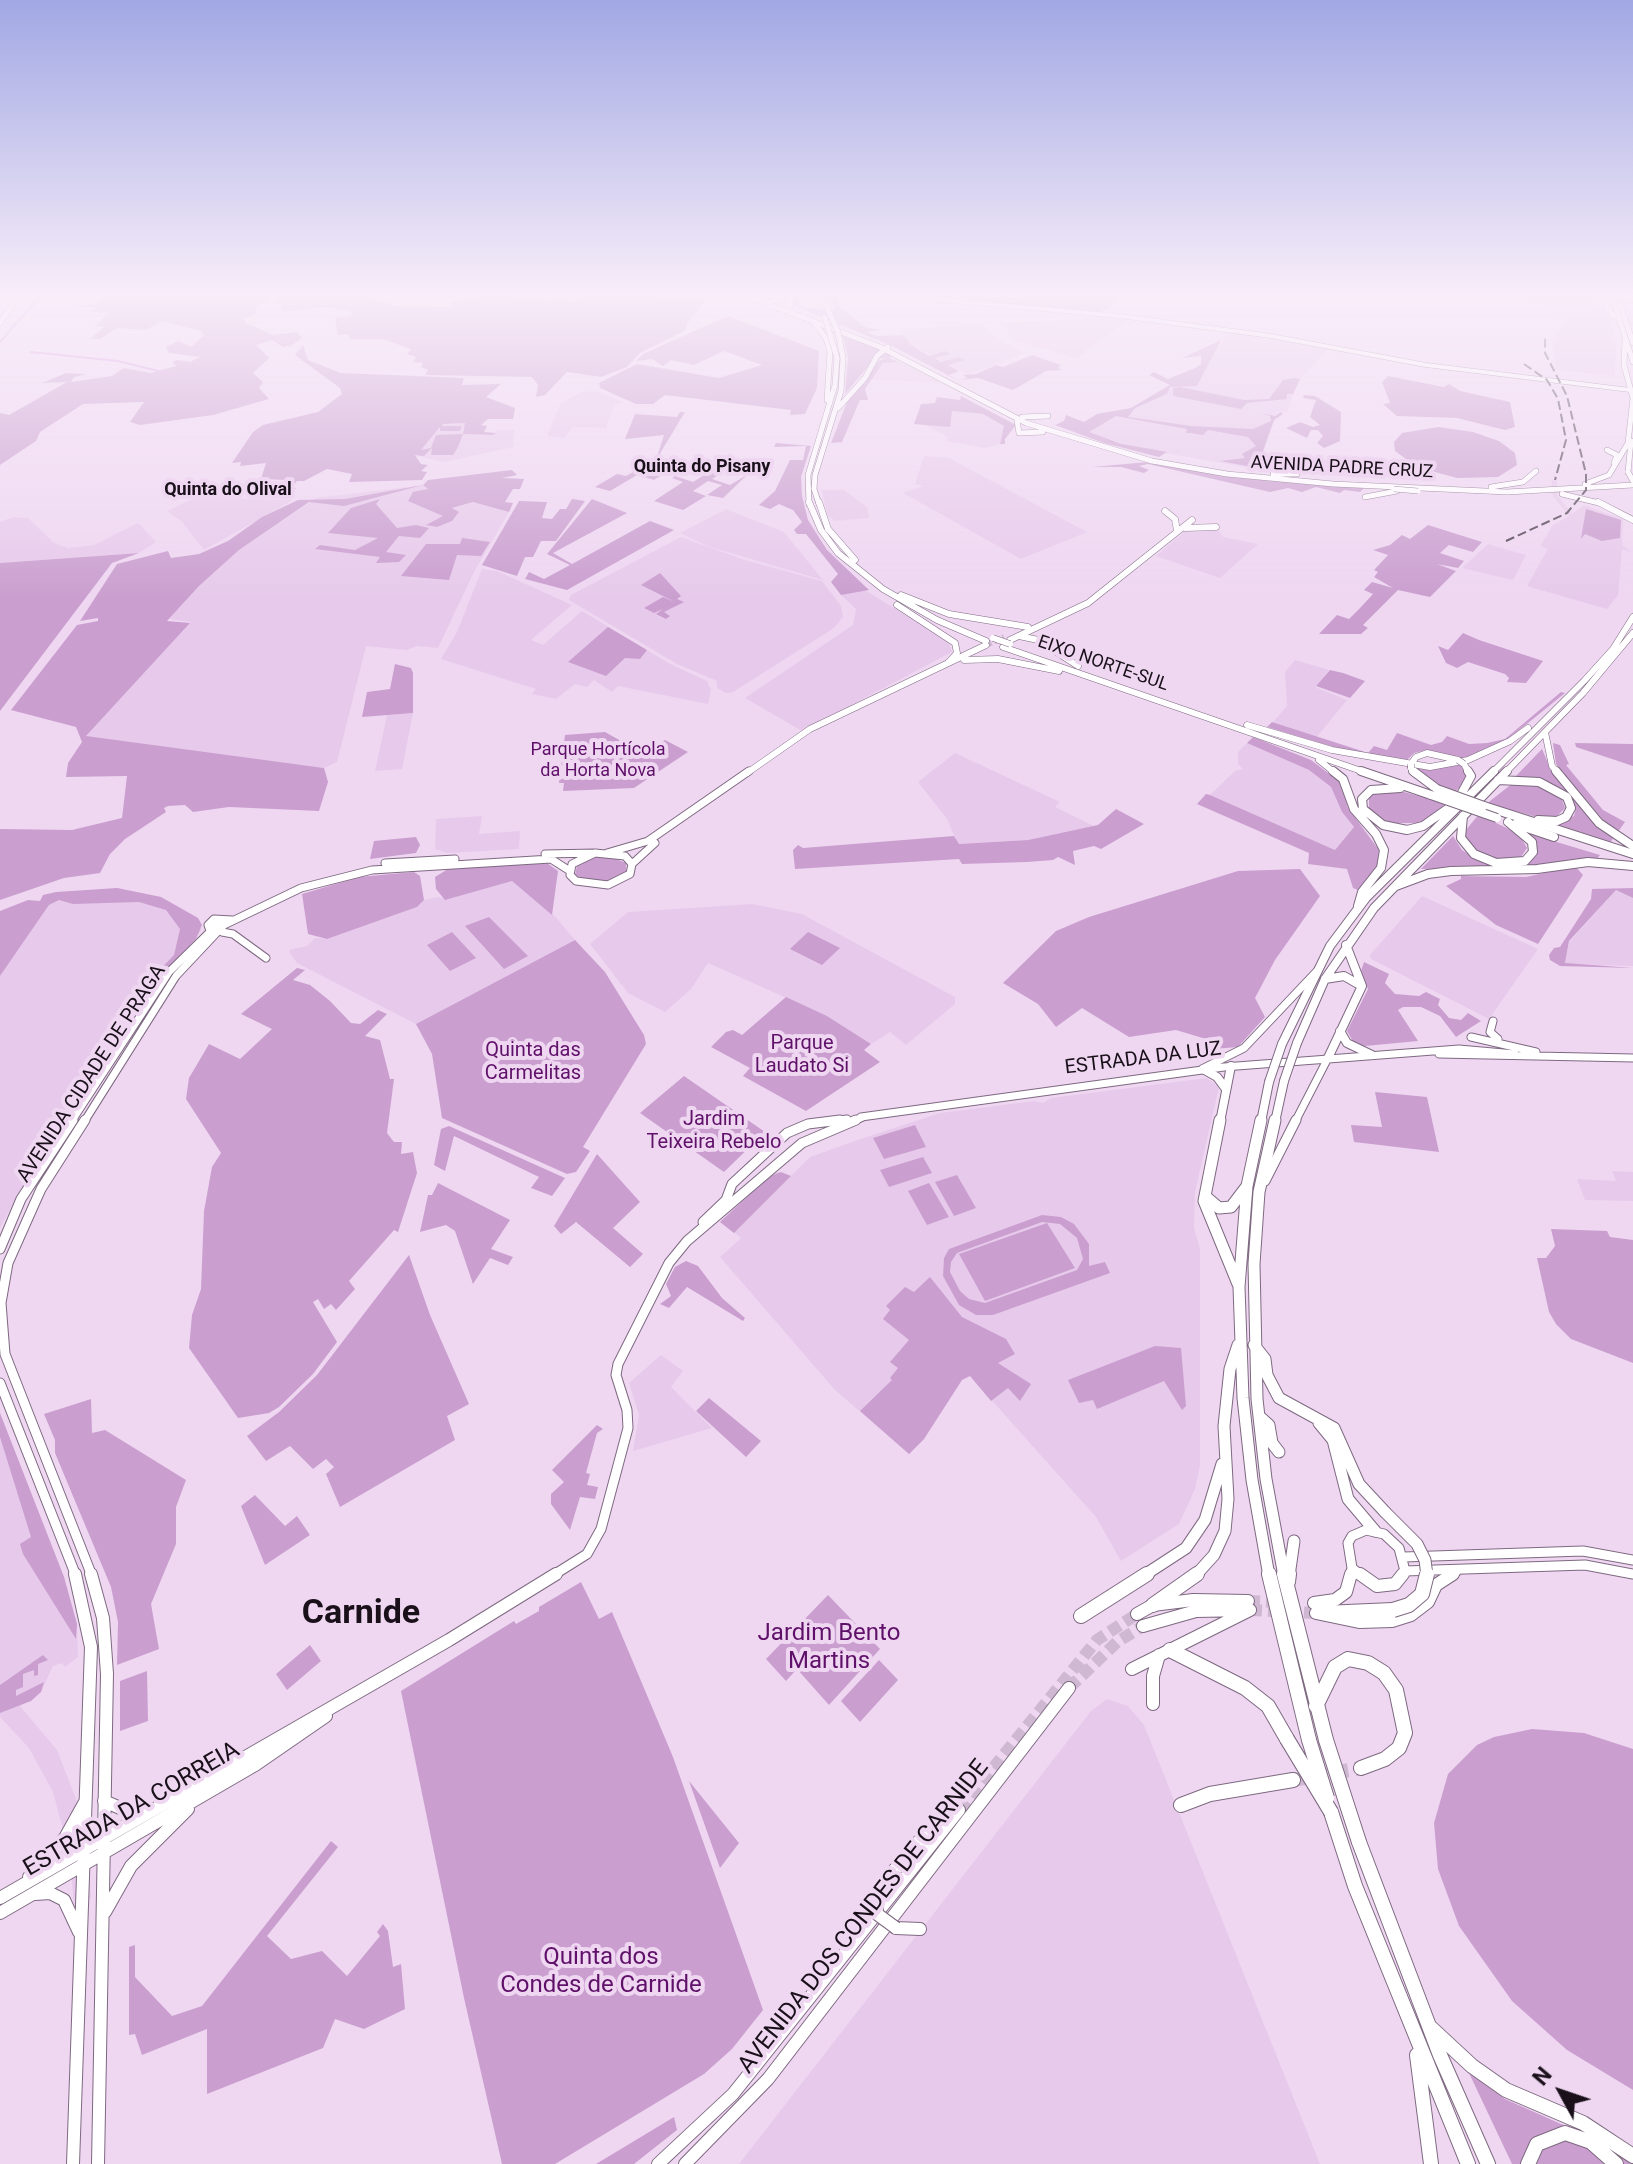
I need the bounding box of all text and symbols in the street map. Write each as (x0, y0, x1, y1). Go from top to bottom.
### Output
street label: AVENIDA PADRE CRUZ (1250, 452, 1434, 484)
district label: Quinta do Pisany (634, 456, 770, 478)
district label: Quinta do Olival (164, 479, 292, 501)
street label: EIXO NORTE-SUL (1035, 632, 1171, 696)
park label: Parque Hortícola da Horta Nova (531, 739, 665, 782)
street label: AVENIDA CIDADE DE PRAGA (13, 961, 171, 1187)
park label: Parque Laudato Si (755, 1032, 849, 1079)
street label: ESTRADA DA LUZ (1063, 1037, 1223, 1081)
park label: Quinta das Carmelitas (485, 1039, 581, 1086)
park label: Jardim Teixeira Rebelo (647, 1108, 781, 1155)
district label: Carnide (302, 1594, 420, 1634)
park label: Jardim Bento Martins (758, 1620, 900, 1676)
street label: ESTRADA DA CORREIA (19, 1736, 245, 1884)
street label: AVENIDA DOS CONDES DE CARNIDE (733, 1754, 995, 2080)
park label: Quinta dos Condes de Carnide (500, 1944, 702, 2000)
north arrow (1521, 2052, 1601, 2132)
text: N (1528, 2062, 1557, 2090)

